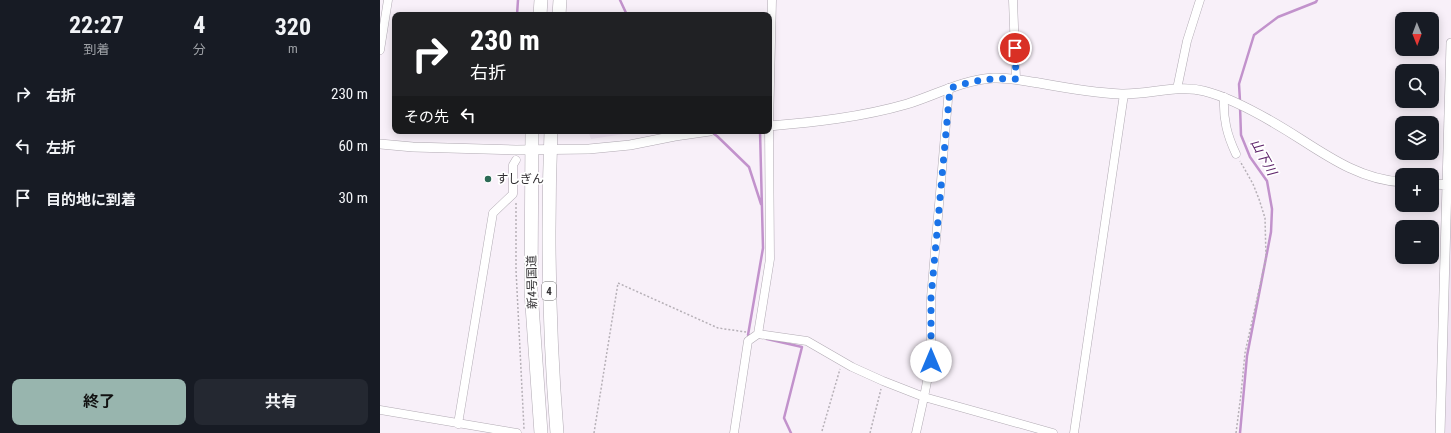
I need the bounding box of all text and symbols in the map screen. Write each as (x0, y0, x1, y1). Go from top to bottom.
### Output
text: 22:27 (69, 11, 124, 39)
text: 4 (193, 11, 205, 39)
north arrow (1395, 12, 1439, 56)
map controls (1395, 12, 1439, 264)
text: 320 (275, 13, 311, 41)
text: 230 m (470, 24, 540, 57)
icon: right (404, 28, 456, 80)
pin (998, 31, 1032, 65)
icon: arrive (1004, 37, 1026, 59)
text: m (288, 41, 298, 56)
text: 到着 (83, 42, 109, 57)
text: 分 (193, 42, 206, 57)
text: 右折 (470, 62, 506, 83)
button: search (1395, 64, 1439, 108)
icon: right (12, 83, 34, 105)
text: 230 m (331, 85, 368, 103)
text: 右折 (46, 87, 76, 105)
icon: left (457, 104, 479, 126)
text: その先 (404, 108, 449, 126)
button: layers (1395, 116, 1439, 160)
icon: left (12, 135, 34, 157)
text: 60 m (338, 137, 368, 155)
water label: 山下川 (1248, 137, 1281, 180)
text: 左折 (46, 139, 76, 157)
button: + (1395, 168, 1439, 212)
place label: すしぎん (496, 172, 544, 186)
marker: すしぎん (483, 174, 493, 184)
icon: arrive (12, 187, 34, 209)
text: 30 m (338, 189, 368, 207)
text: 目的地に到着 (46, 191, 136, 209)
button: − (1395, 220, 1439, 264)
street label: 新4号国道 (525, 255, 539, 309)
road number: 4 (542, 282, 556, 300)
position arrow (910, 340, 952, 382)
button: 終了 (12, 379, 186, 425)
button: 共有 (194, 379, 368, 425)

